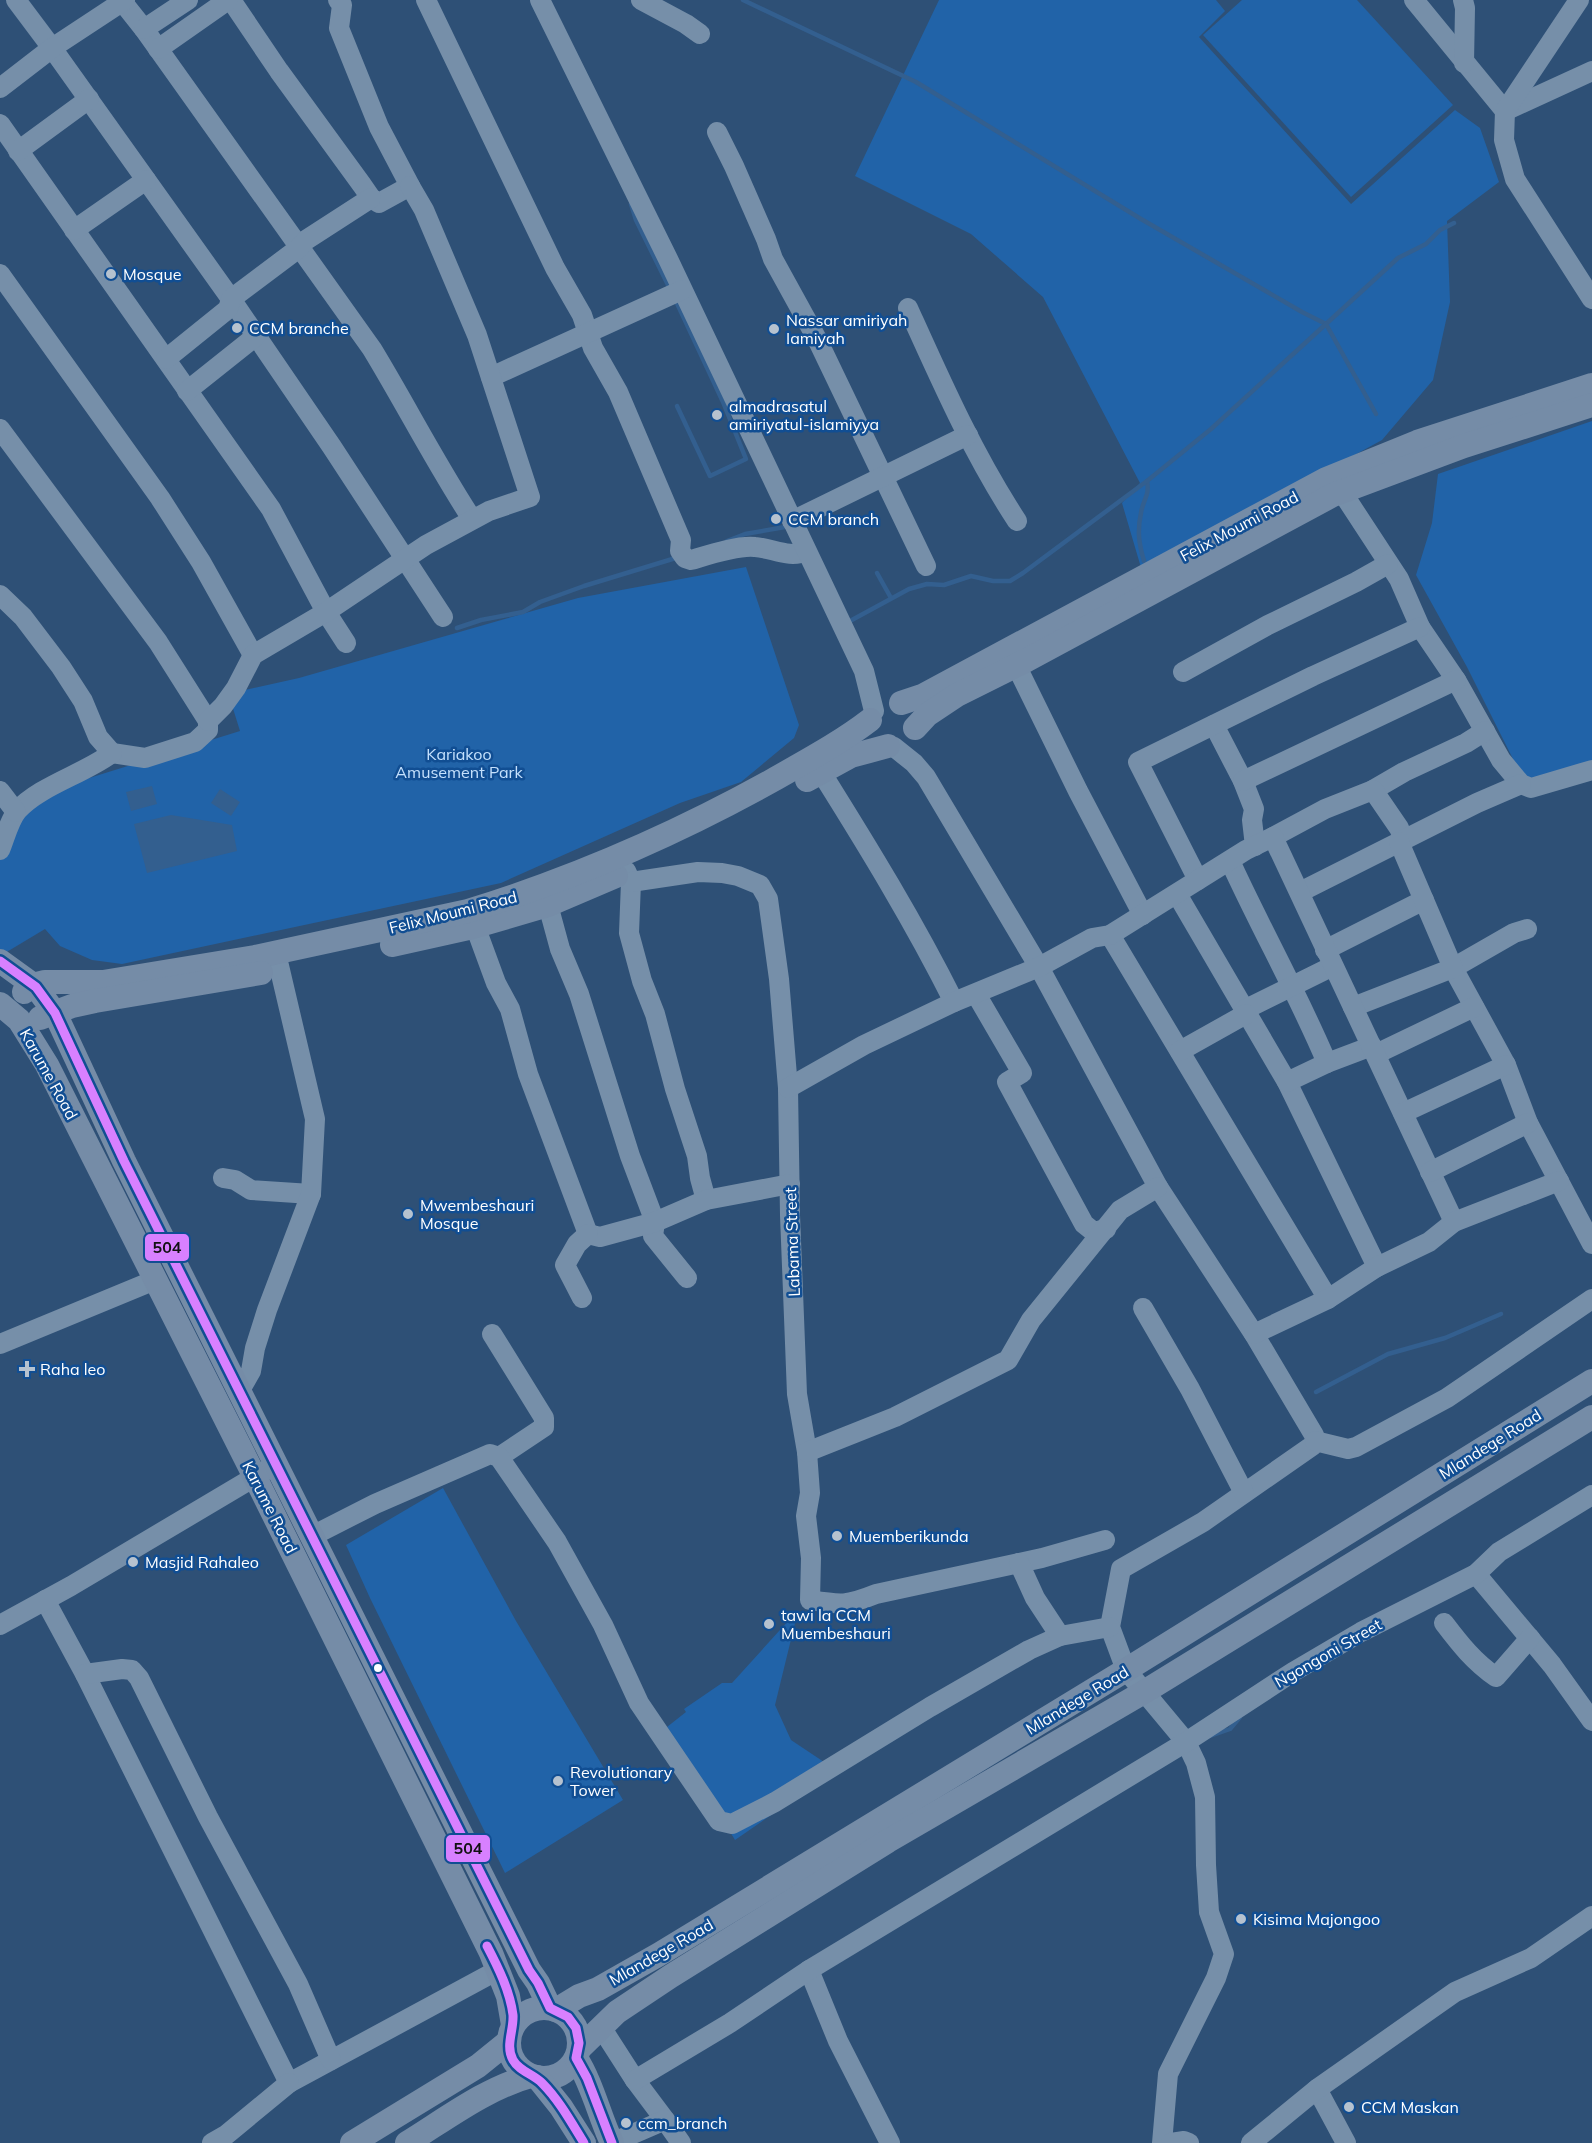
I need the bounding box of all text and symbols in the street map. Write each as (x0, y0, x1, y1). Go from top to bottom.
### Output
place label: Mosque (123, 264, 181, 284)
marker: Mosque (104, 267, 118, 281)
place label: Nassar amiriyah Iamiyah (786, 310, 907, 348)
place label: CCM branche (249, 318, 349, 338)
marker: CCM branche (230, 321, 244, 335)
marker: Nassar amiriyah Iamiyah (767, 322, 781, 336)
place label: almadrasatul amiriyatul-islamiyya (729, 396, 879, 434)
marker: almadrasatul amiriyatul-islamiyya (710, 408, 724, 422)
street label: Felix Moumi Road (1176, 486, 1302, 566)
place label: CCM branch (788, 509, 879, 529)
marker: CCM branch (769, 512, 783, 526)
park label: Kariakoo Amusement Park (395, 744, 523, 782)
street label: Felix Moumi Road (387, 886, 519, 938)
street label: Karume Road (16, 1025, 82, 1123)
street label: Labama Street (780, 1186, 804, 1297)
place label: Mwembeshauri Mosque (420, 1195, 534, 1233)
marker: Mwembeshauri Mosque (401, 1207, 415, 1221)
line badge: 504 (144, 1233, 190, 1262)
text: 504 (153, 1237, 182, 1257)
place label: Raha leo (40, 1359, 105, 1379)
marker: Raha leo (18, 1360, 36, 1378)
street label: Mlandege Road (1435, 1405, 1545, 1483)
street label: Karume Road (238, 1457, 302, 1557)
place label: Muemberikunda (849, 1526, 969, 1546)
marker: Muemberikunda (830, 1529, 844, 1543)
place label: Masjid Rahaleo (145, 1552, 259, 1572)
marker: Masjid Rahaleo (126, 1555, 140, 1569)
place label: tawi la CCM Muembeshauri (781, 1605, 891, 1643)
street label: Ngongoni Street (1271, 1614, 1386, 1692)
marker: tawi la CCM Muembeshauri (762, 1617, 776, 1631)
street label: Mlandege Road (1022, 1661, 1132, 1739)
unlabelled marker (372, 1662, 384, 1674)
place label: Revolutionary Tower (570, 1762, 673, 1800)
marker: Revolutionary Tower (551, 1774, 565, 1788)
line badge: 504 (445, 1834, 491, 1863)
text: 504 (454, 1838, 483, 1858)
place label: Kisima Majongoo (1253, 1909, 1380, 1929)
marker: Kisima Majongoo (1234, 1912, 1248, 1926)
street label: Mlandege Road (606, 1914, 716, 1990)
place label: CCM Maskan (1361, 2097, 1459, 2117)
marker: CCM Maskan (1342, 2100, 1356, 2114)
place label: ccm_branch (638, 2113, 727, 2133)
marker: ccm_branch (619, 2116, 633, 2130)

